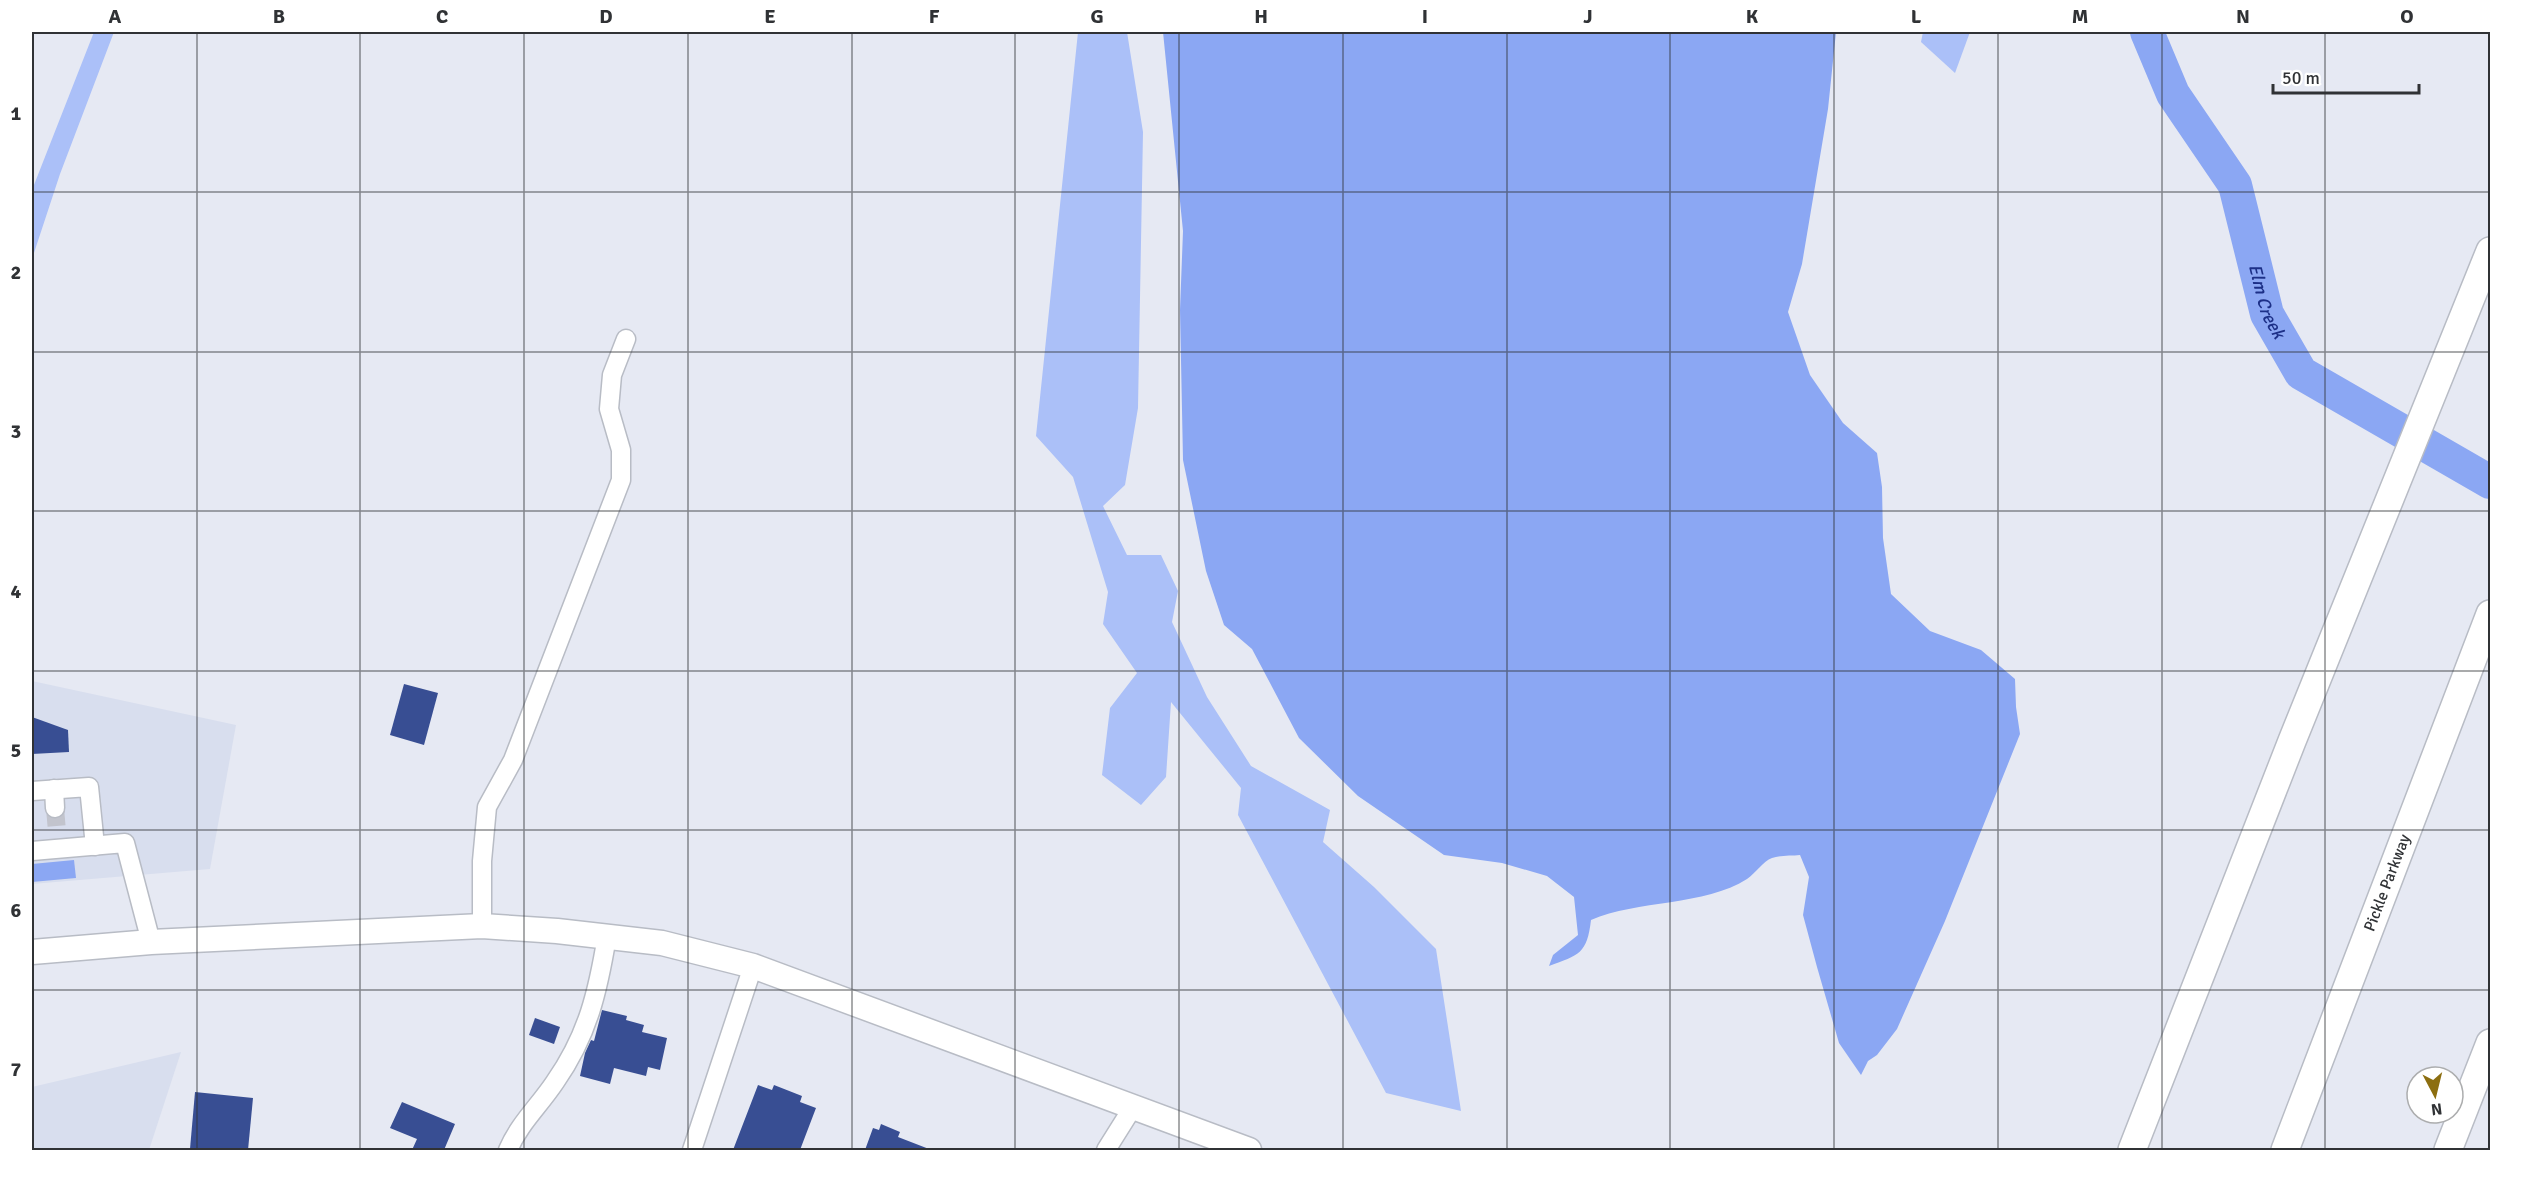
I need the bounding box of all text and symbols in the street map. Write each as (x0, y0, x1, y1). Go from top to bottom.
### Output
text: A (109, 4, 122, 29)
text: B (273, 4, 285, 29)
text: C (436, 4, 448, 29)
text: D (599, 4, 613, 29)
text: E (764, 4, 776, 29)
text: F (929, 4, 940, 29)
text: G (1090, 4, 1104, 29)
text: H (1254, 4, 1268, 29)
text: I (1422, 4, 1428, 29)
text: J (1583, 4, 1593, 29)
text: K (1746, 4, 1759, 29)
text: L (1911, 4, 1922, 29)
text: M (2072, 4, 2088, 29)
text: N (2236, 4, 2250, 29)
text: O (2400, 4, 2414, 29)
scale bar (2273, 57, 2418, 95)
text: 50 m (2282, 67, 2320, 89)
text: 1 (11, 101, 22, 126)
text: 2 (11, 260, 21, 285)
water label: Elm Creek (2244, 262, 2291, 344)
text: 3 (11, 419, 21, 444)
text: 4 (11, 579, 22, 604)
text: 5 (11, 738, 21, 763)
street label: Pickle Parkway (2360, 831, 2415, 934)
text: 6 (11, 898, 22, 923)
text: 7 (11, 1057, 22, 1082)
north arrow (2405, 1065, 2465, 1125)
text: N (2430, 1098, 2443, 1119)

